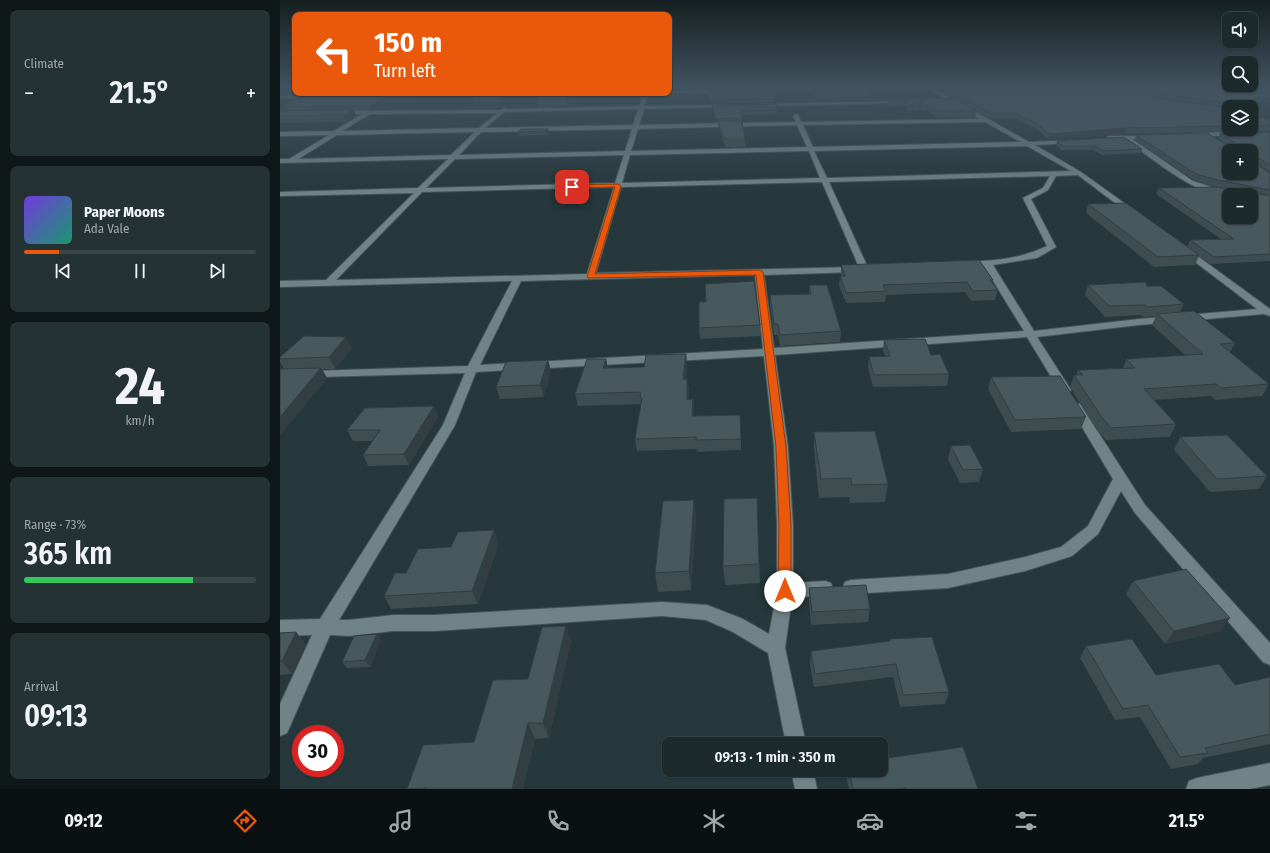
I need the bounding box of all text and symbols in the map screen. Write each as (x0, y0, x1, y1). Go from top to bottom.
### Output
map controls (1222, 12, 1258, 224)
button: sound (1222, 12, 1258, 48)
text: 150 m (374, 26, 442, 59)
icon: left (308, 28, 360, 80)
text: Climate (24, 56, 64, 71)
button: search (1222, 56, 1258, 92)
text: Turn left (374, 60, 436, 82)
text: 21.5° (109, 75, 170, 111)
text: − (24, 80, 34, 107)
text: + (246, 80, 256, 107)
button: layers (1222, 100, 1258, 136)
button: + (1222, 144, 1258, 180)
pin (555, 170, 589, 204)
icon: arrive (561, 176, 583, 198)
button: − (1222, 188, 1258, 224)
text: Paper Moons (84, 203, 165, 221)
text: Ada Vale (84, 221, 129, 236)
icon: previous (52, 260, 74, 282)
icon: pause (129, 260, 151, 282)
icon: next (206, 260, 228, 282)
text: 24 (115, 355, 165, 418)
text: km/h (126, 413, 155, 428)
text: Range · 73% (24, 517, 86, 532)
text: 365 km (24, 536, 112, 572)
position arrow (764, 570, 806, 612)
text: Arrival (24, 679, 58, 694)
text: 09:13 (24, 698, 87, 734)
speed limit sign: 30 (292, 725, 344, 777)
text: 09:13 · 1 min · 350 m (714, 748, 836, 766)
icon: directions (231, 807, 259, 835)
icon: music (387, 807, 415, 835)
icon: phone (544, 807, 572, 835)
icon: climate (700, 807, 728, 835)
icon: car (856, 807, 884, 835)
icon: filters (1012, 807, 1040, 835)
text: 09:12 (64, 810, 103, 832)
text: 21.5° (1169, 810, 1206, 832)

